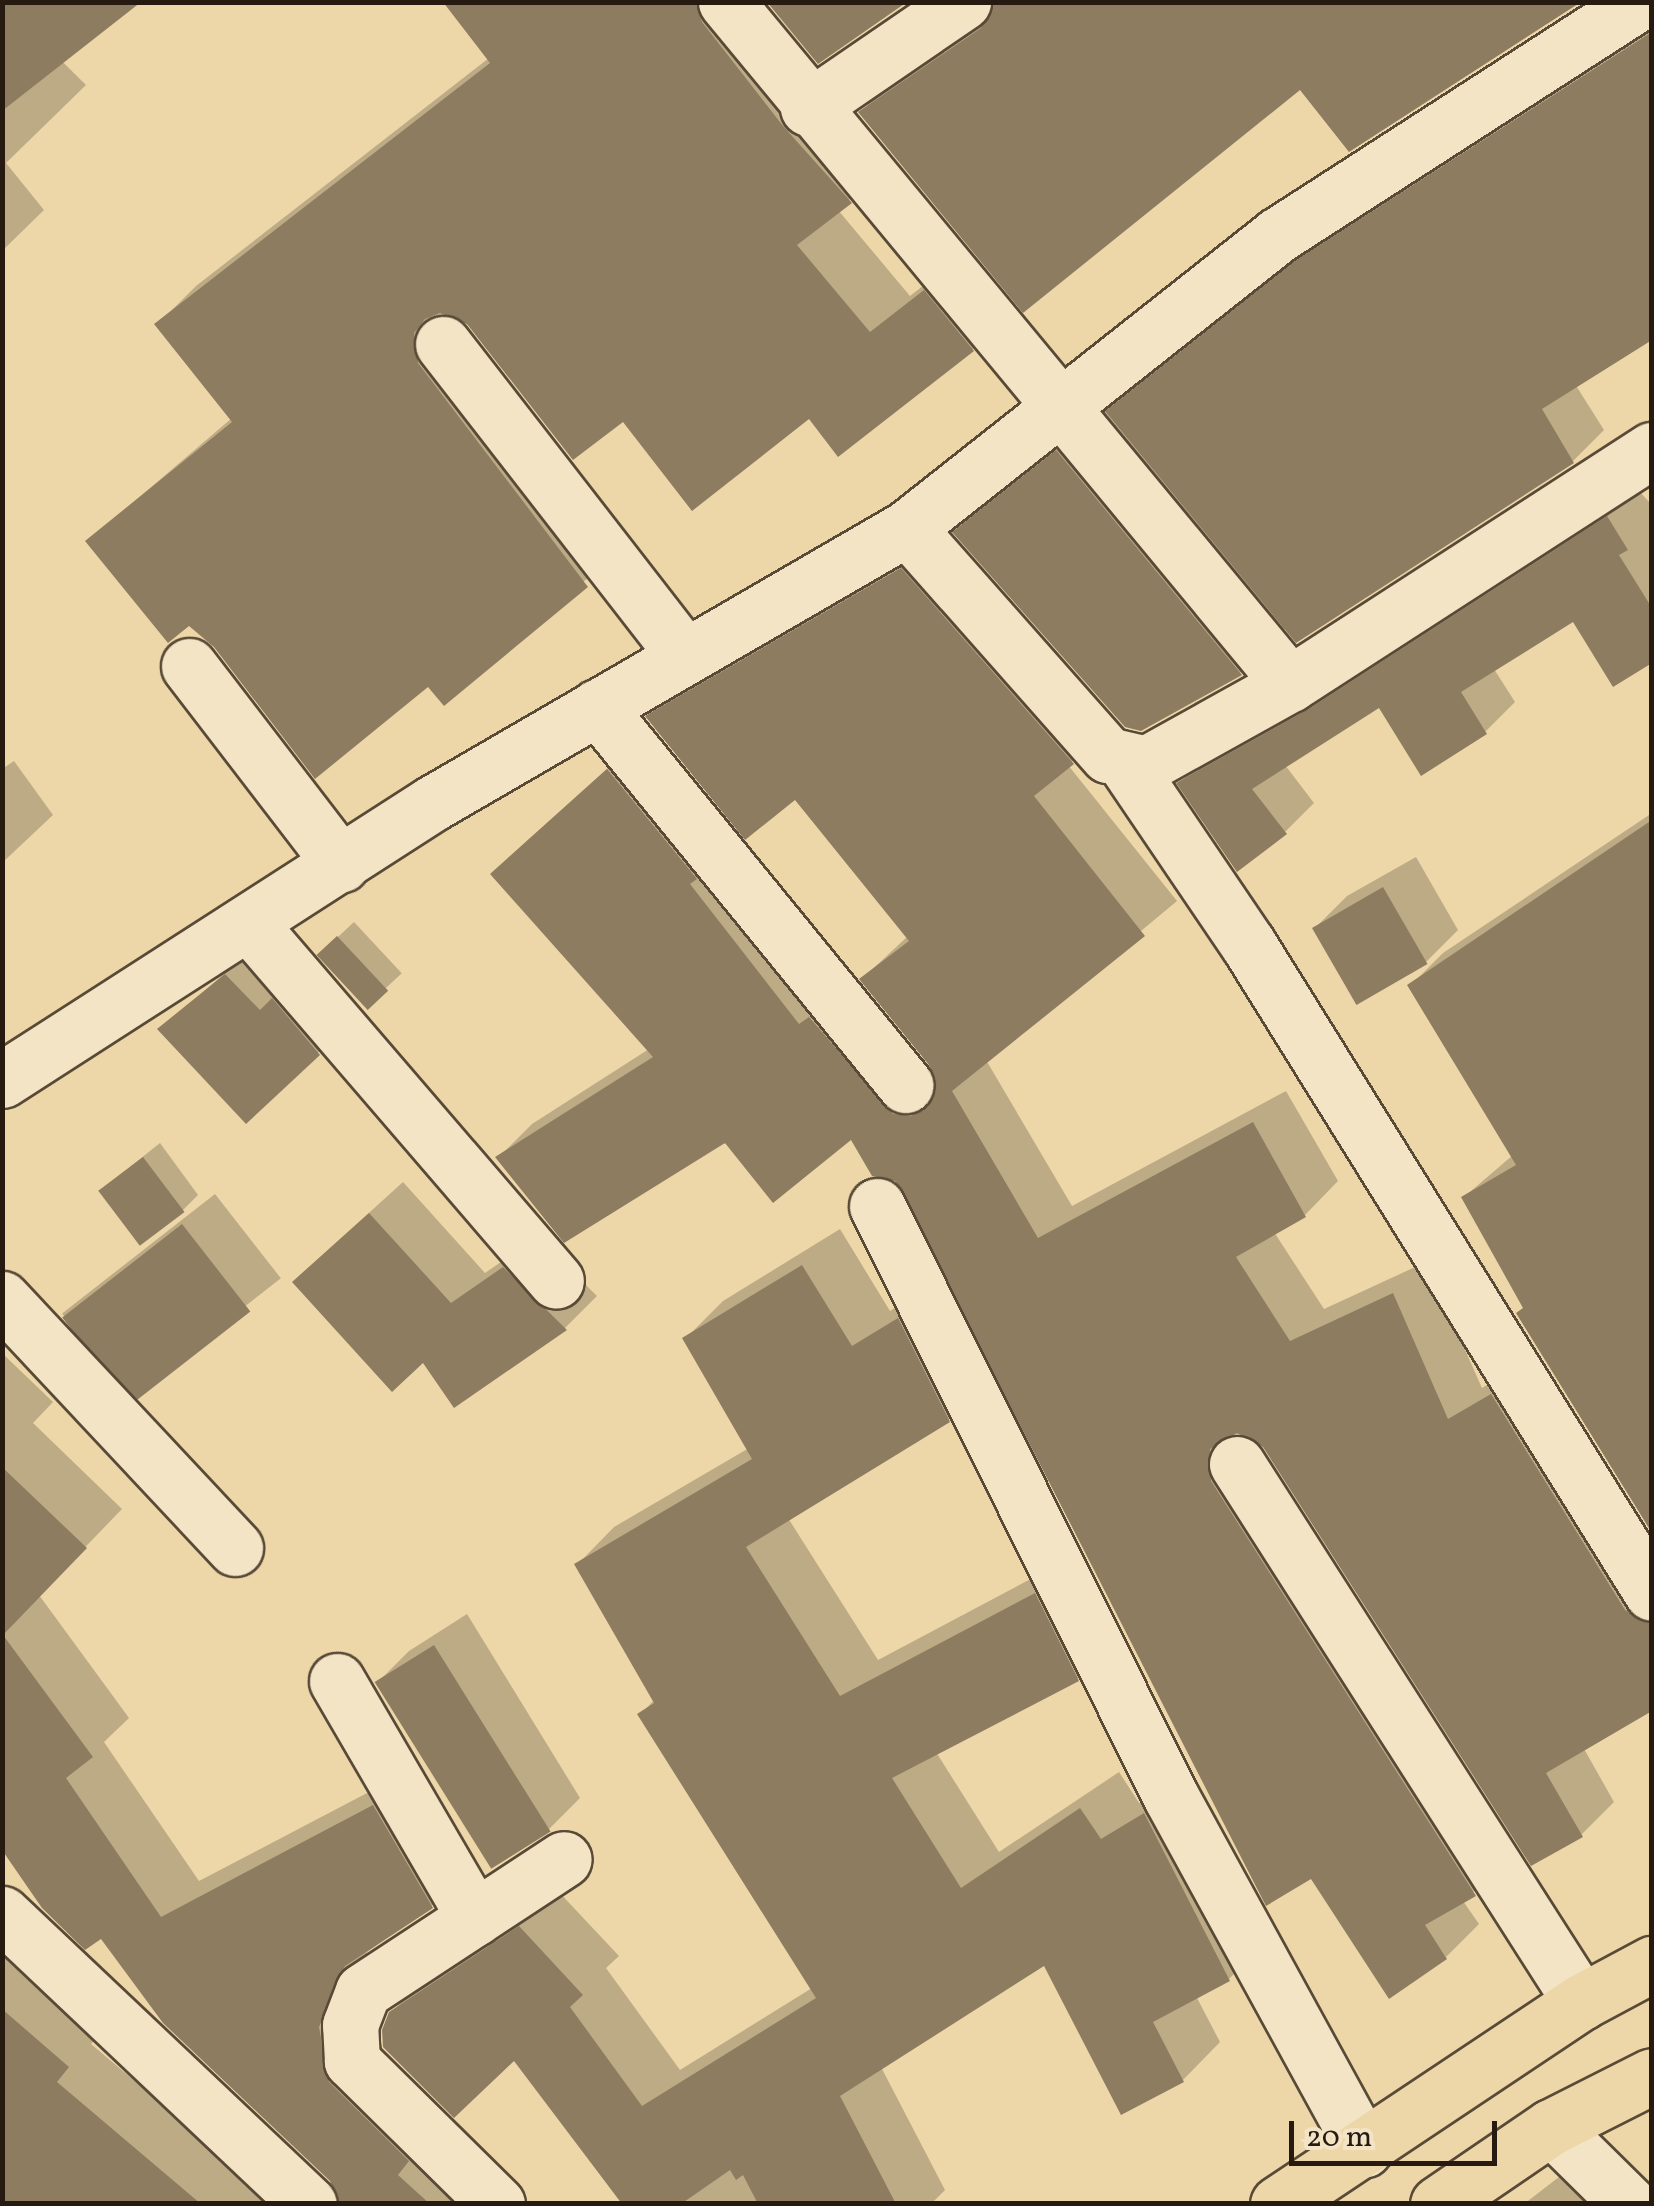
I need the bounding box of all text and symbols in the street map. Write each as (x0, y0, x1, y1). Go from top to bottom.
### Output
scale bar (1294, 2101, 1502, 2163)
text: 20 m (1306, 2117, 1372, 2159)

